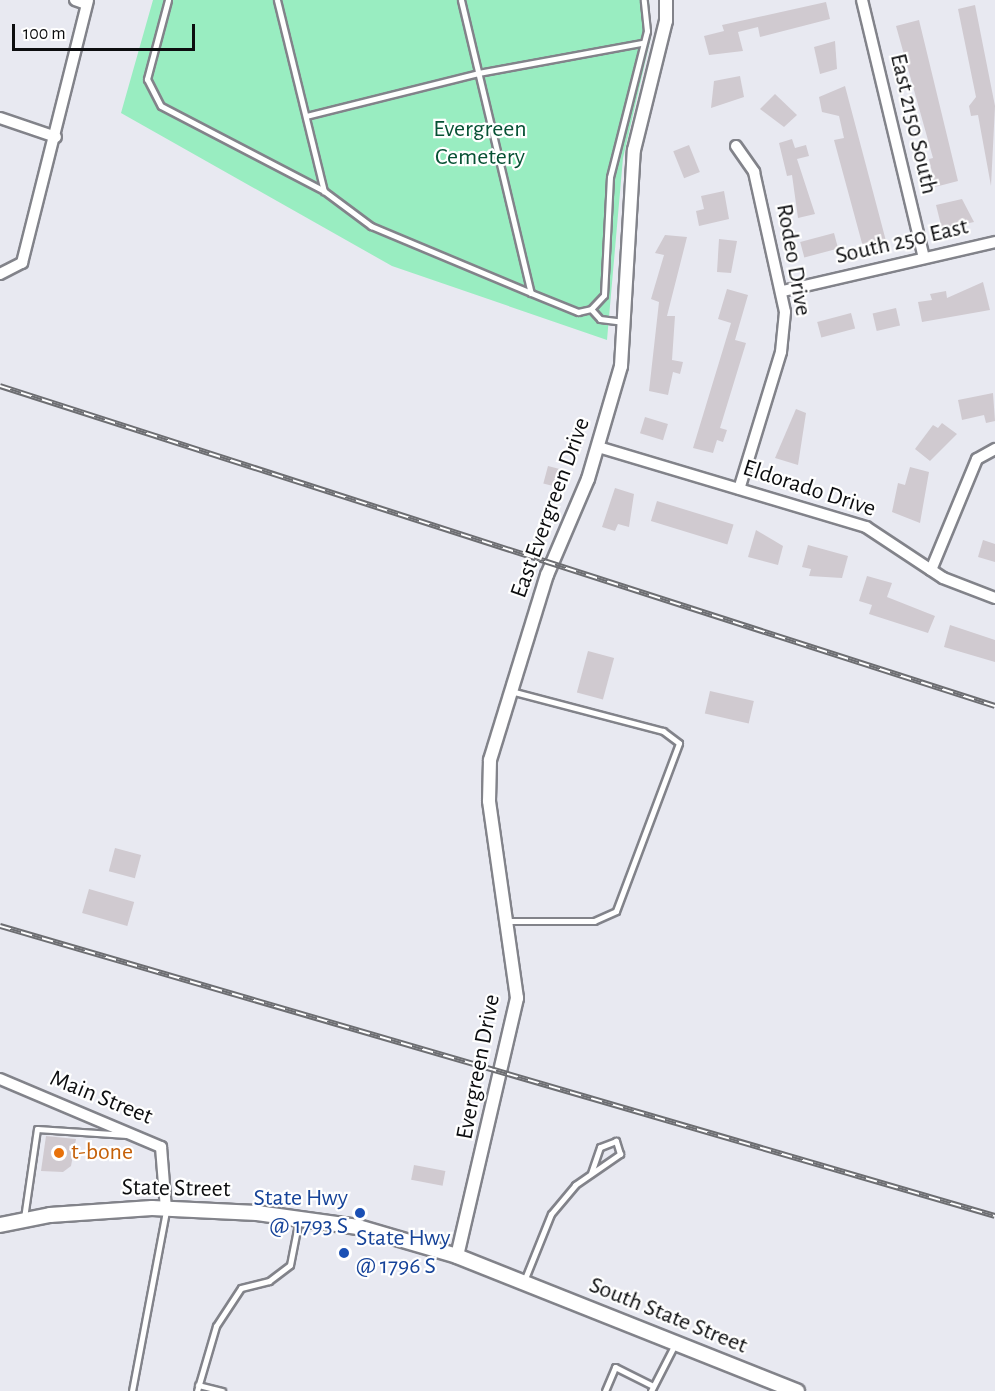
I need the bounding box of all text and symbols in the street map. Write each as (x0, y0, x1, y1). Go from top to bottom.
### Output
scale bar (15, 12, 198, 50)
text: 100 m (23, 25, 66, 43)
street label: East 2150 South (883, 51, 943, 197)
park label: Evergreen Cemetery (433, 116, 527, 172)
street label: Rodeo Drive (769, 202, 817, 318)
street label: South 250 East (833, 213, 971, 271)
street label: East Evergreen Drive (505, 414, 597, 602)
street label: Eldorado Drive (739, 454, 879, 524)
street label: Evergreen Drive (451, 992, 507, 1142)
street label: Main Street (45, 1064, 157, 1132)
place label: t-bone (71, 1139, 133, 1167)
marker: t-bone (52, 1146, 66, 1160)
street label: State Street (121, 1174, 231, 1204)
place label: State Hwy @ 1793 S (253, 1185, 348, 1241)
marker: State Hwy @ 1793 S (353, 1206, 367, 1220)
place label: State Hwy @ 1796 S (356, 1225, 451, 1281)
marker: State Hwy @ 1796 S (337, 1246, 351, 1260)
street label: South State Street (585, 1271, 751, 1361)

